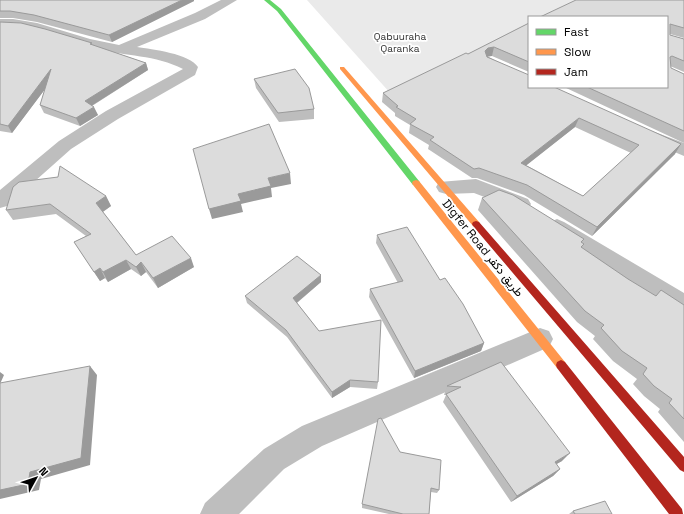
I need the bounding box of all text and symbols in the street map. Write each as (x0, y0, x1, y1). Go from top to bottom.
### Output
legend (528, 16, 668, 88)
text: Fast (564, 24, 589, 40)
park label: Qabuuraha Qaranka (374, 30, 426, 55)
text: Slow (564, 44, 591, 60)
text: Jam (564, 64, 588, 80)
street label: Digfer Road طريق دكفر (439, 196, 527, 300)
north arrow (16, 458, 56, 498)
text: N (36, 464, 51, 479)

